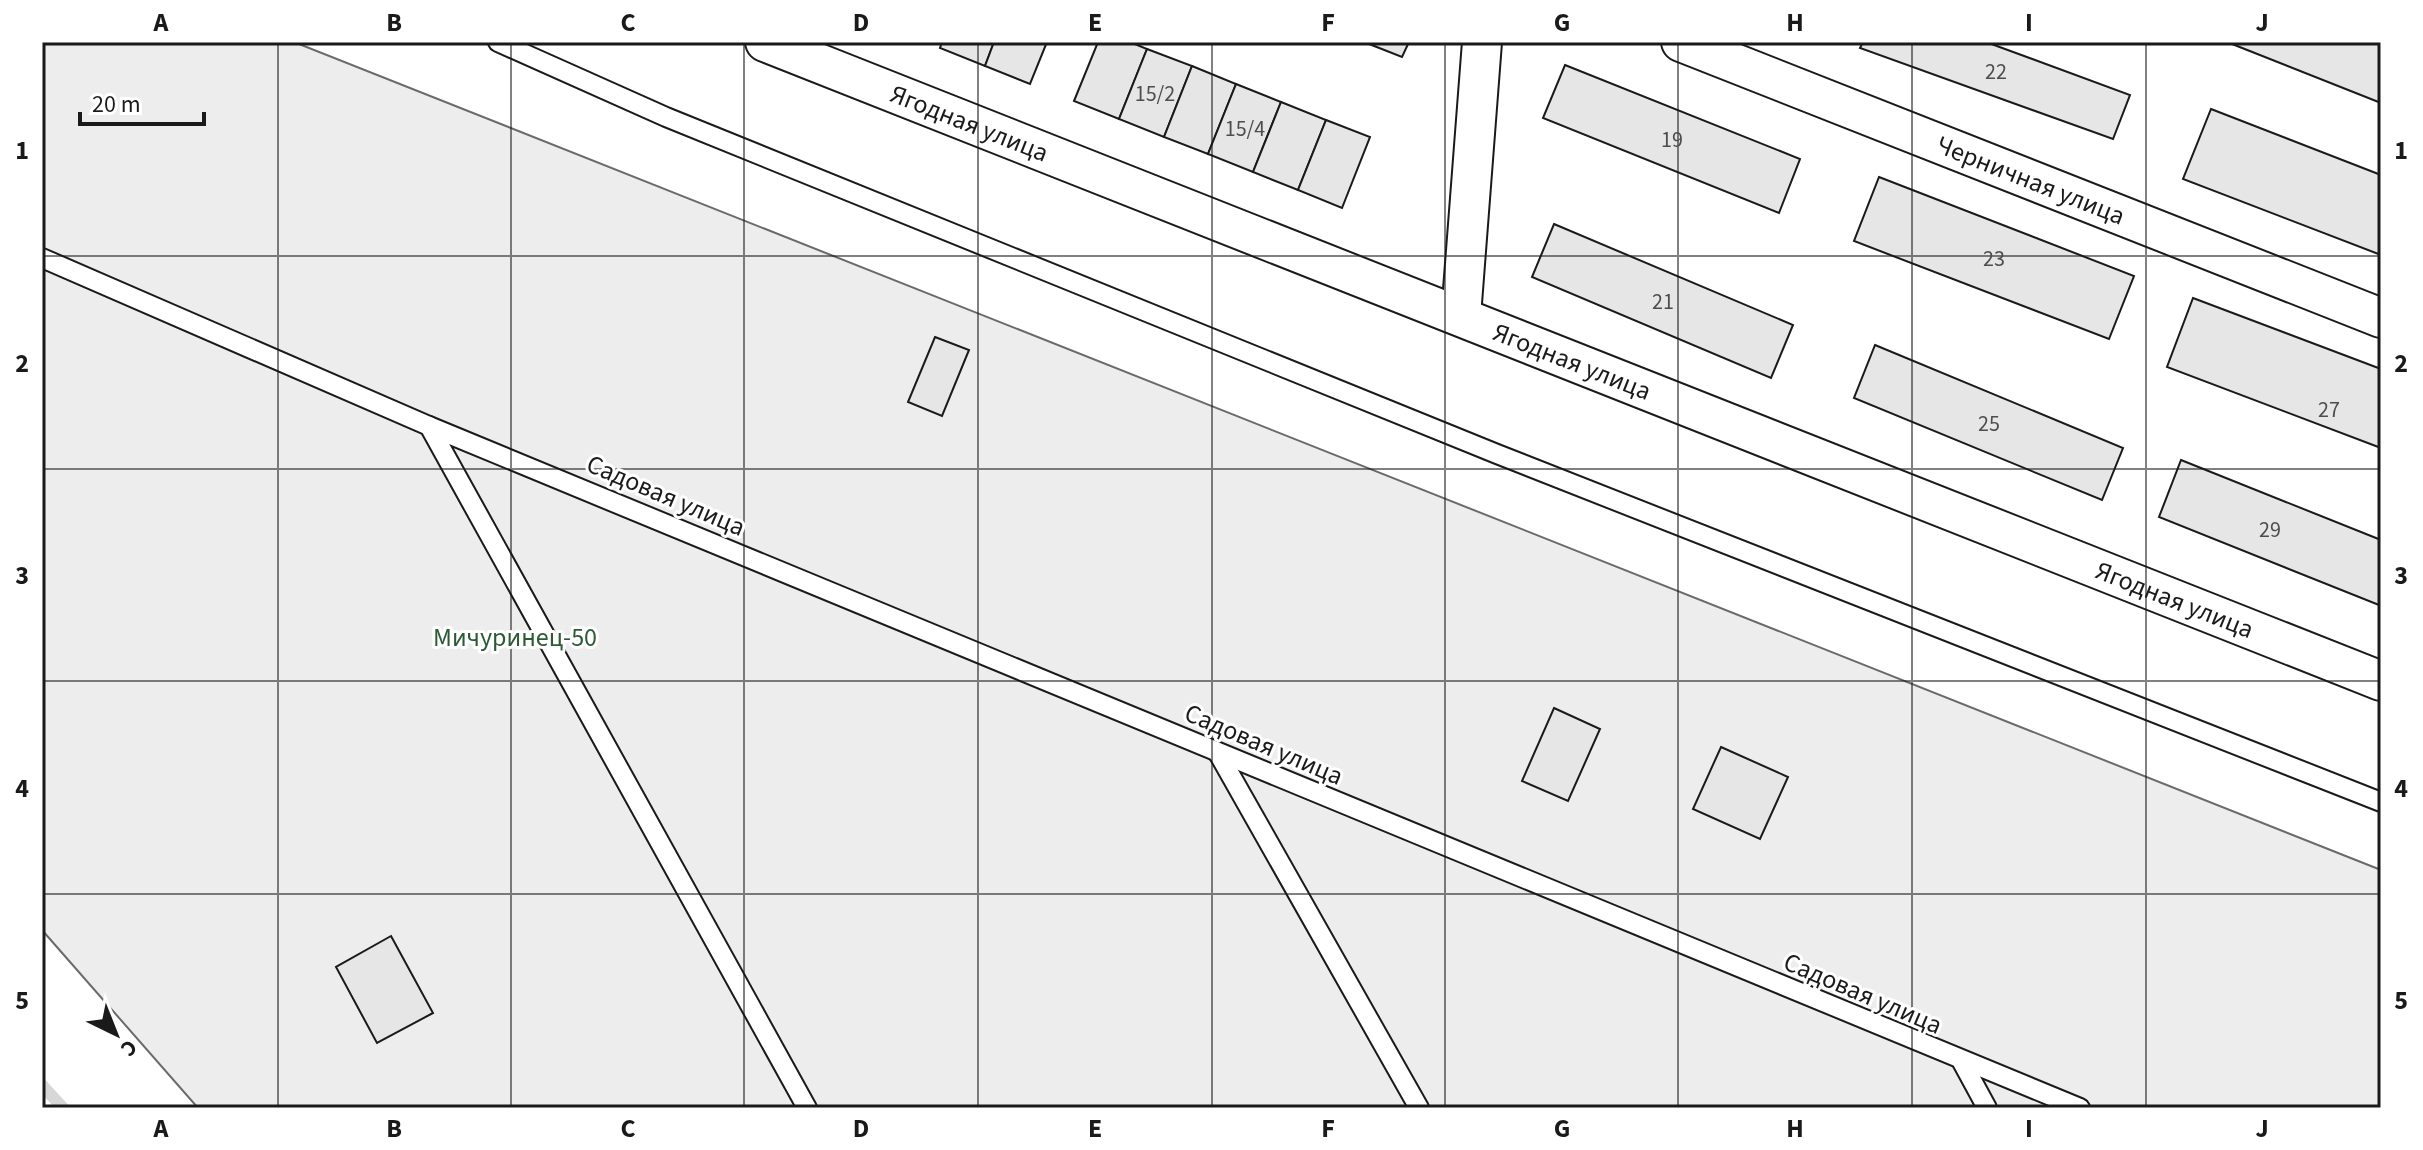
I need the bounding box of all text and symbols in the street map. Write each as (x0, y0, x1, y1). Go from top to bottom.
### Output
text: A (153, 4, 170, 41)
text: B (386, 4, 402, 41)
text: C (620, 4, 636, 41)
text: D (853, 4, 869, 41)
text: E (1088, 4, 1102, 41)
text: F (1321, 4, 1335, 41)
text: G (1554, 4, 1570, 41)
text: H (1786, 4, 1804, 41)
text: I (2025, 4, 2033, 41)
text: J (2255, 4, 2269, 41)
house number: 22 (1985, 56, 2007, 88)
street label: Ягодная улица (885, 75, 1054, 171)
scale bar (80, 76, 204, 126)
house number: 15/2 (1135, 78, 1175, 110)
text: 20 m (92, 87, 141, 122)
house number: 15/4 (1225, 113, 1265, 145)
house number: 19 (1661, 124, 1683, 156)
street label: Черничная улица (1931, 126, 2130, 234)
text: 1 (15, 132, 29, 169)
text: 1 (2394, 132, 2408, 169)
house number: 23 (1983, 243, 2005, 275)
house number: 21 (1652, 286, 1674, 318)
street label: Ягодная улица (1487, 314, 1657, 410)
text: 2 (15, 345, 29, 382)
text: 2 (2394, 345, 2408, 382)
house number: 27 (2318, 394, 2340, 426)
house number: 25 (1978, 408, 2000, 440)
street label: Садовая улица (581, 445, 751, 546)
house number: 29 (2259, 514, 2281, 546)
street label: Ягодная улица (2090, 552, 2259, 648)
text: 3 (15, 557, 29, 594)
text: 3 (2394, 557, 2408, 594)
park label: Мичуринец-50 (433, 619, 597, 656)
street label: Садовая улица (1179, 694, 1349, 795)
text: 4 (15, 770, 29, 807)
text: 4 (2394, 770, 2408, 807)
street label: Садовая улица (1778, 943, 1948, 1044)
text: 5 (15, 982, 29, 1019)
text: 5 (2394, 982, 2408, 1019)
north arrow (76, 994, 156, 1074)
text: С (113, 1032, 145, 1064)
text: A (153, 1110, 170, 1147)
text: B (386, 1110, 402, 1147)
text: C (620, 1110, 636, 1147)
text: D (853, 1110, 869, 1147)
text: E (1088, 1110, 1102, 1147)
text: F (1321, 1110, 1335, 1147)
text: G (1554, 1110, 1570, 1147)
text: H (1786, 1110, 1804, 1147)
text: I (2025, 1110, 2033, 1147)
text: J (2255, 1110, 2269, 1147)

